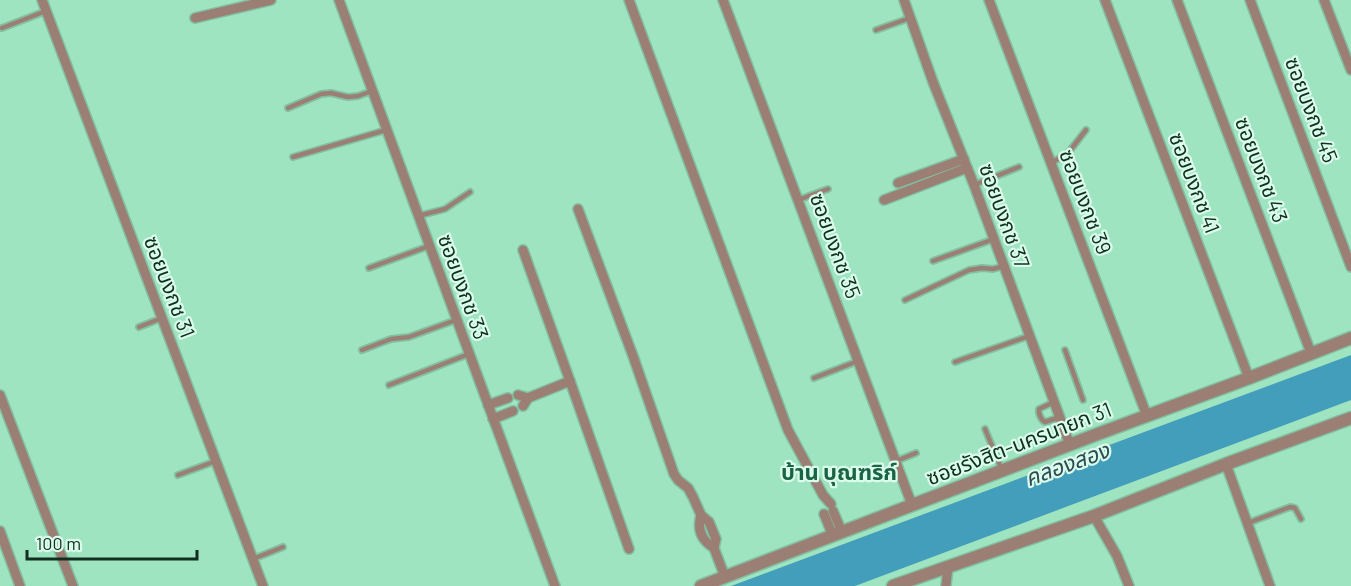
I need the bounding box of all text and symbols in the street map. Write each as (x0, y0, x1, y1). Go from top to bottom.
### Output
street label: ซอยบงกช 45 (1281, 53, 1344, 166)
street label: ซอยบงกช 43 (1231, 113, 1294, 226)
street label: ซอยบงกช 41 (1165, 129, 1226, 236)
street label: ซอยบงกช 39 (1055, 146, 1118, 257)
street label: ซอยบงกช 37 (975, 160, 1036, 271)
street label: ซอยบงกช 35 (806, 189, 867, 302)
street label: ซอยบงกช 33 (434, 230, 495, 343)
street label: ซอยบงกช 31 (140, 232, 201, 341)
street label: ซอยรังสิต-นครนายก 31 (922, 396, 1114, 489)
water label: คลองสอง (1021, 435, 1113, 490)
district label: บ้าน บุณฑริก์ (781, 458, 897, 486)
scale bar (27, 523, 196, 561)
text: 100 m (36, 532, 81, 554)

